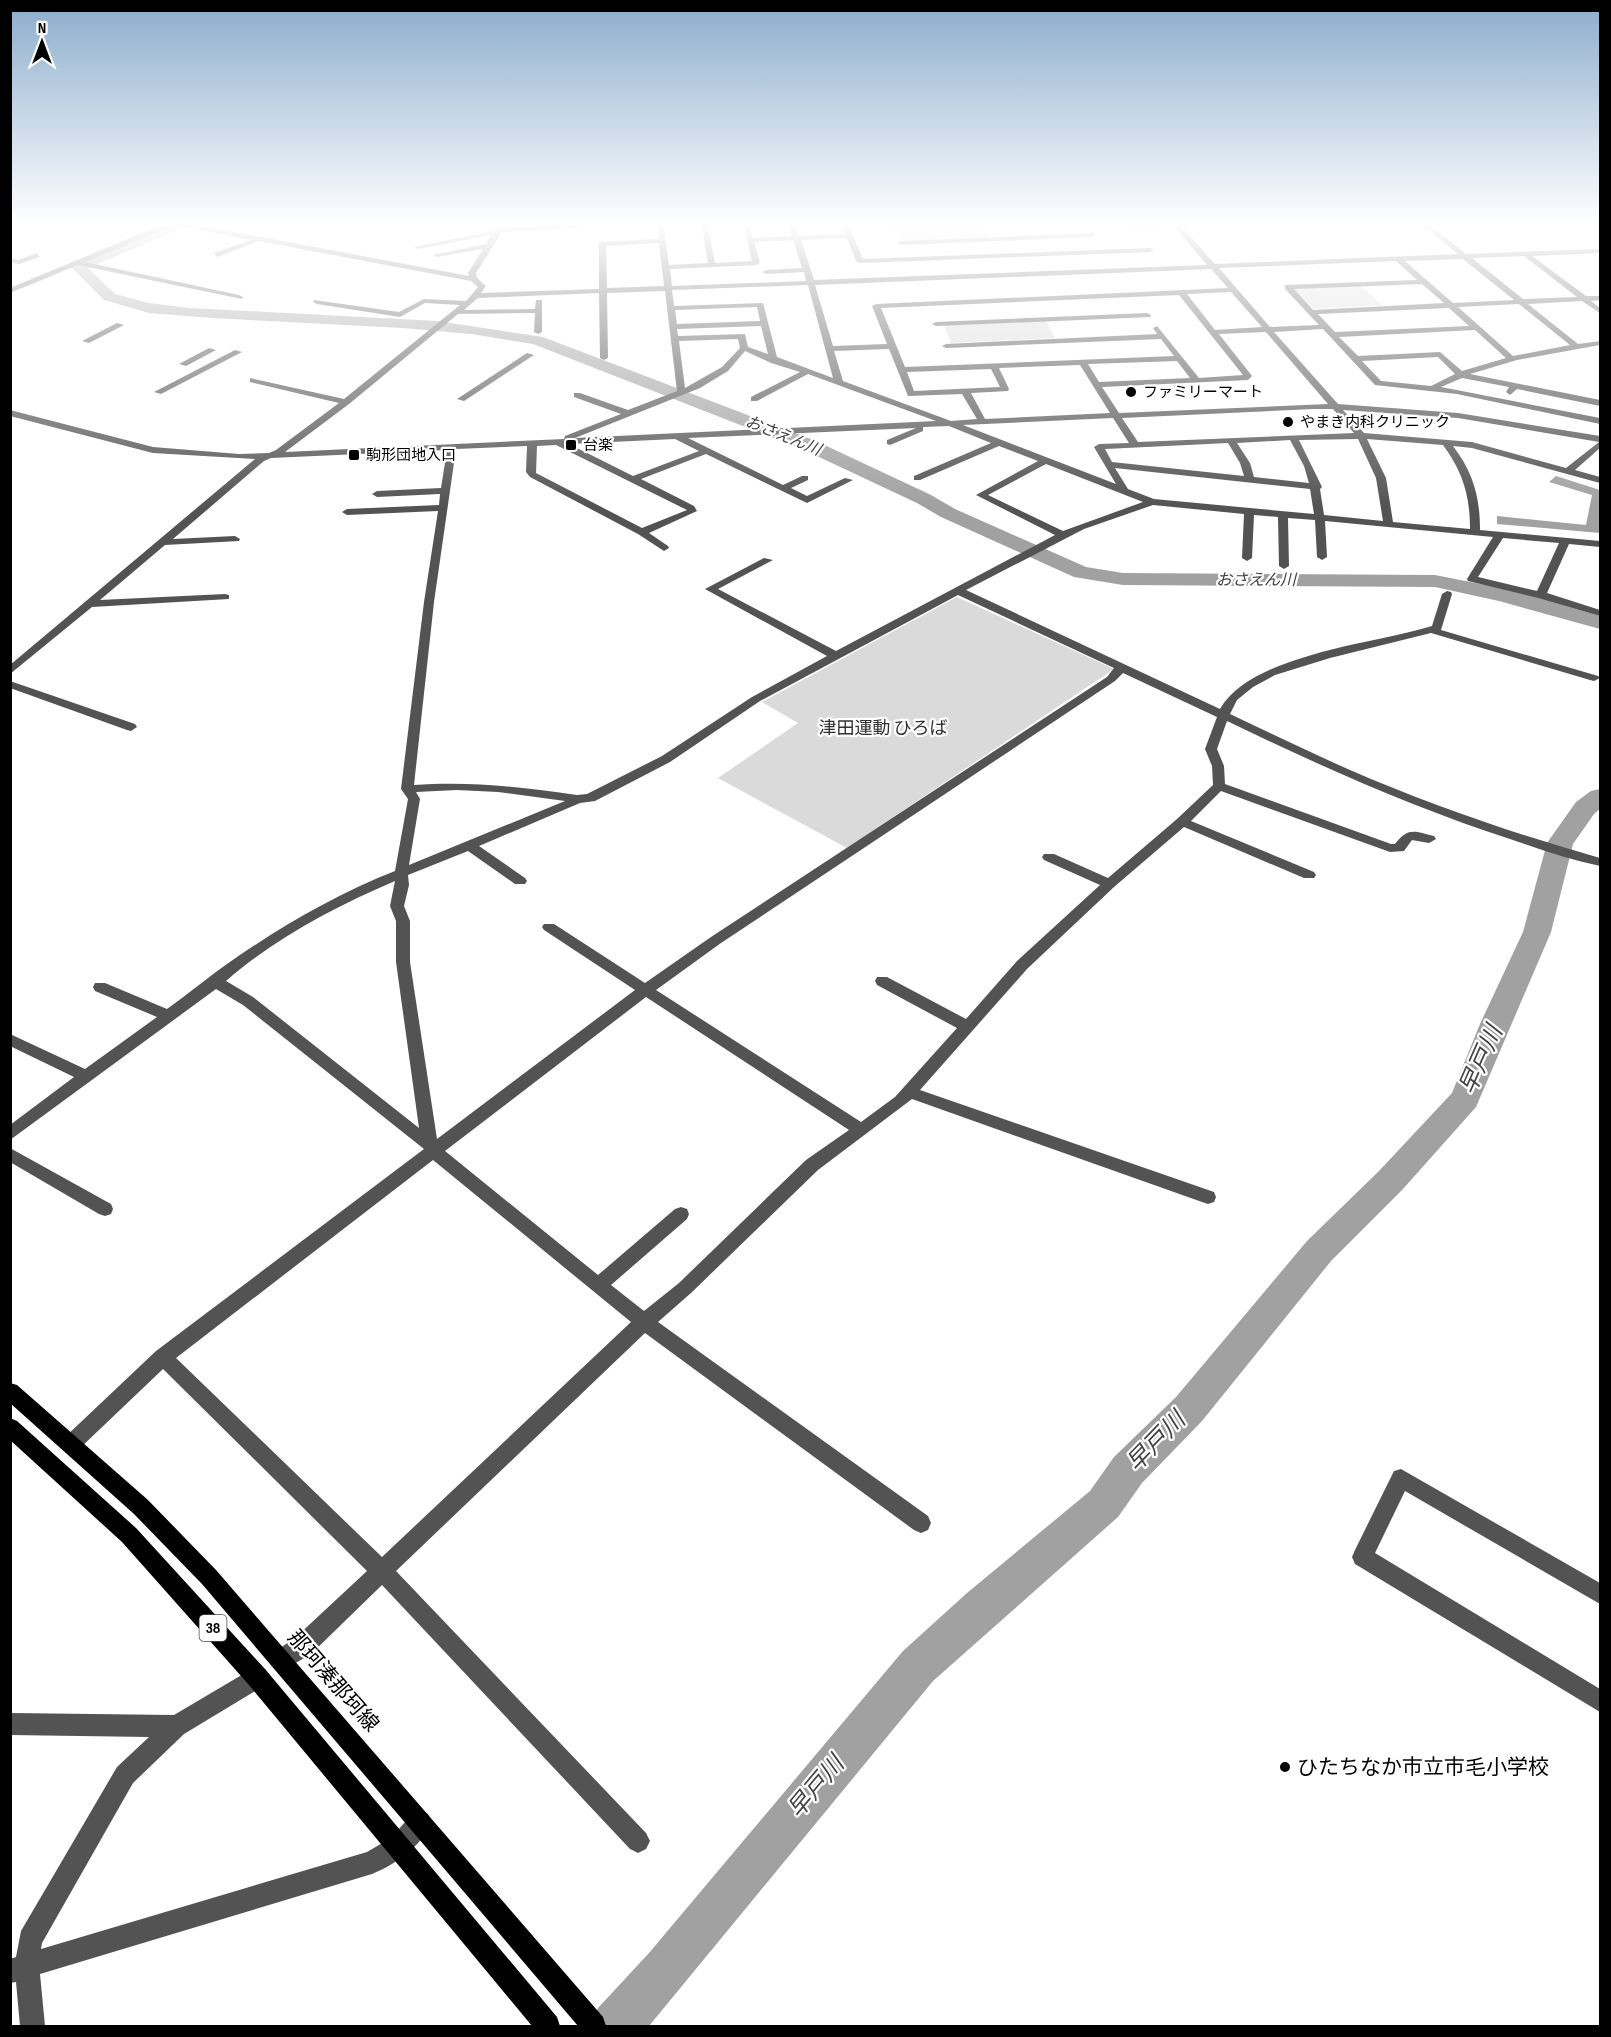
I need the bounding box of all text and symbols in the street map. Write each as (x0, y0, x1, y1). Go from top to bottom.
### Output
north arrow (12, 12, 72, 72)
text: N (38, 19, 46, 38)
place label: ファミリーマート (1143, 383, 1263, 402)
marker: ファミリーマート (1124, 385, 1138, 399)
water label: おさえん川 (742, 412, 825, 461)
place label: やまき内科クリニック (1300, 413, 1450, 432)
marker: やまき内科クリニック (1281, 415, 1295, 429)
place label: 台楽 (583, 436, 613, 455)
marker: 台楽 (564, 438, 578, 452)
place label: 駒形団地入口 (366, 446, 456, 465)
marker: 駒形団地入口 (347, 448, 361, 462)
water label: おさえん川 (1216, 571, 1298, 590)
park label: 津田運動 ひろば (819, 718, 947, 739)
water label: 早戸川 (1453, 1018, 1510, 1099)
water label: 早戸川 (1121, 1404, 1194, 1478)
road number: 38 (200, 1615, 226, 1641)
street label: 那珂湊那珂線 (282, 1625, 384, 1737)
water label: 早戸川 (782, 1748, 852, 1824)
place label: ひたちなか市立市毛小学校 (1297, 1755, 1549, 1780)
marker: ひたちなか市立市毛小学校 (1278, 1760, 1292, 1774)

